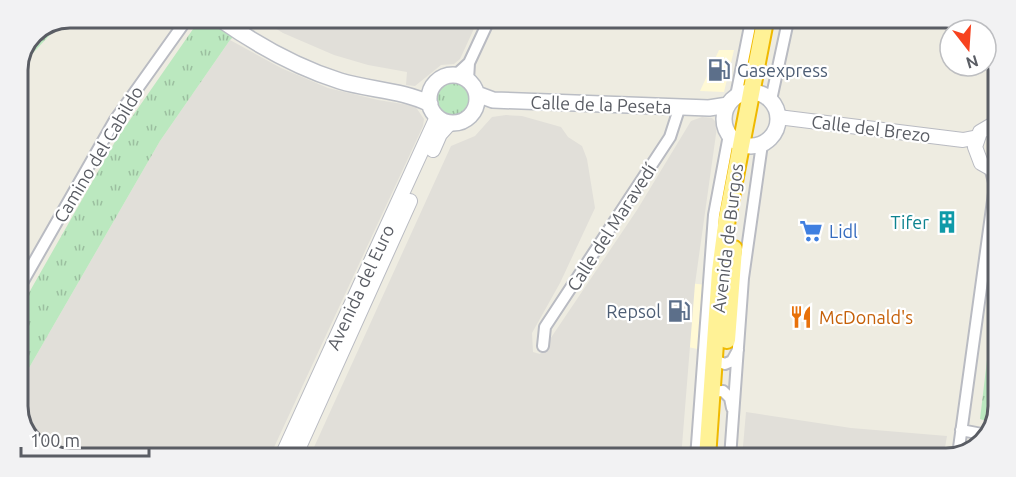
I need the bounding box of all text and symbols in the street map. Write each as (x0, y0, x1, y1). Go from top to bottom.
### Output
north arrow (938, 18, 998, 78)
text: N (964, 52, 981, 73)
fuel station icon: Gasexpress (706, 57, 732, 83)
place label: Gasexpress (737, 60, 828, 80)
street label: Camino del Cabildo (49, 82, 147, 226)
street label: Calle de la Peseta (530, 92, 672, 116)
street label: Calle del Brezo (810, 111, 932, 145)
street label: Calle del Maravedí (562, 159, 660, 294)
street label: Avenida de Burgos (708, 162, 746, 314)
building icon: Tifer (934, 209, 960, 235)
place label: Tifer (891, 212, 929, 232)
supermarket icon: Lidl (798, 218, 824, 244)
street label: Avenida del Euro (322, 221, 398, 353)
place label: Lidl (829, 221, 858, 241)
fuel station icon: Repsol (666, 298, 692, 324)
place label: Repsol (606, 301, 661, 321)
restaurant icon: McDonald's (788, 304, 814, 330)
place label: McDonald's (819, 307, 913, 327)
scale bar (21, 420, 148, 458)
text: 100 m (30, 430, 80, 450)

